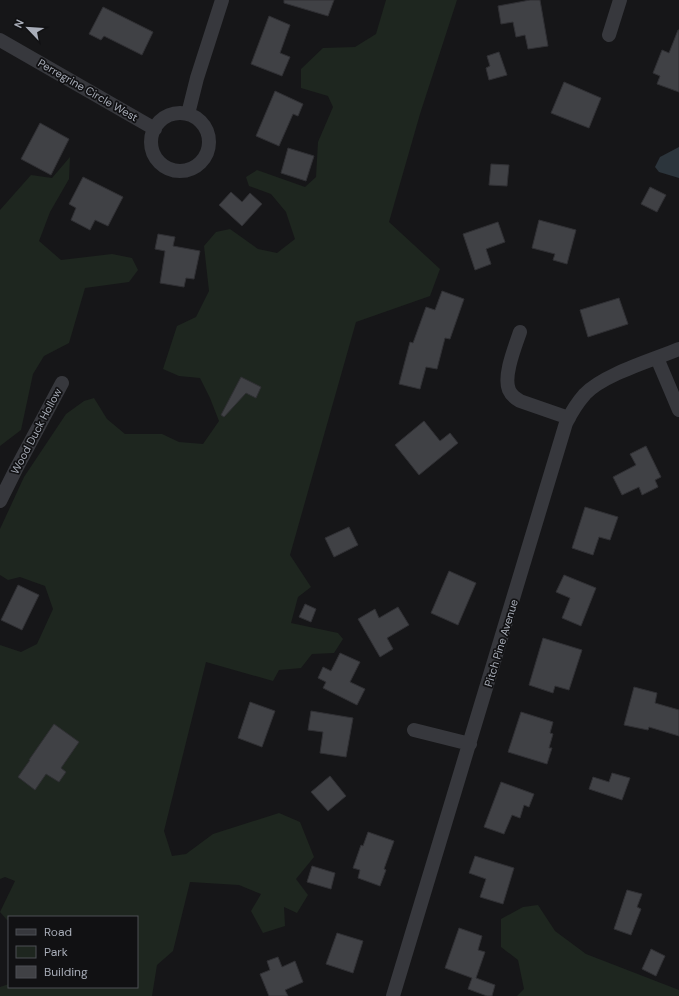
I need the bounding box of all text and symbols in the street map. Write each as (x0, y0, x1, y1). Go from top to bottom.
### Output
north arrow (8, 8, 48, 48)
text: N (11, 17, 27, 30)
street label: Perregrine Circle West (36, 56, 140, 124)
street label: Wood Duck Hollow (7, 385, 65, 476)
street label: Pitch Pine Avenue (481, 598, 521, 688)
legend (8, 916, 138, 988)
text: Road (44, 924, 72, 940)
text: Park (44, 944, 68, 960)
text: Building (44, 964, 88, 980)

